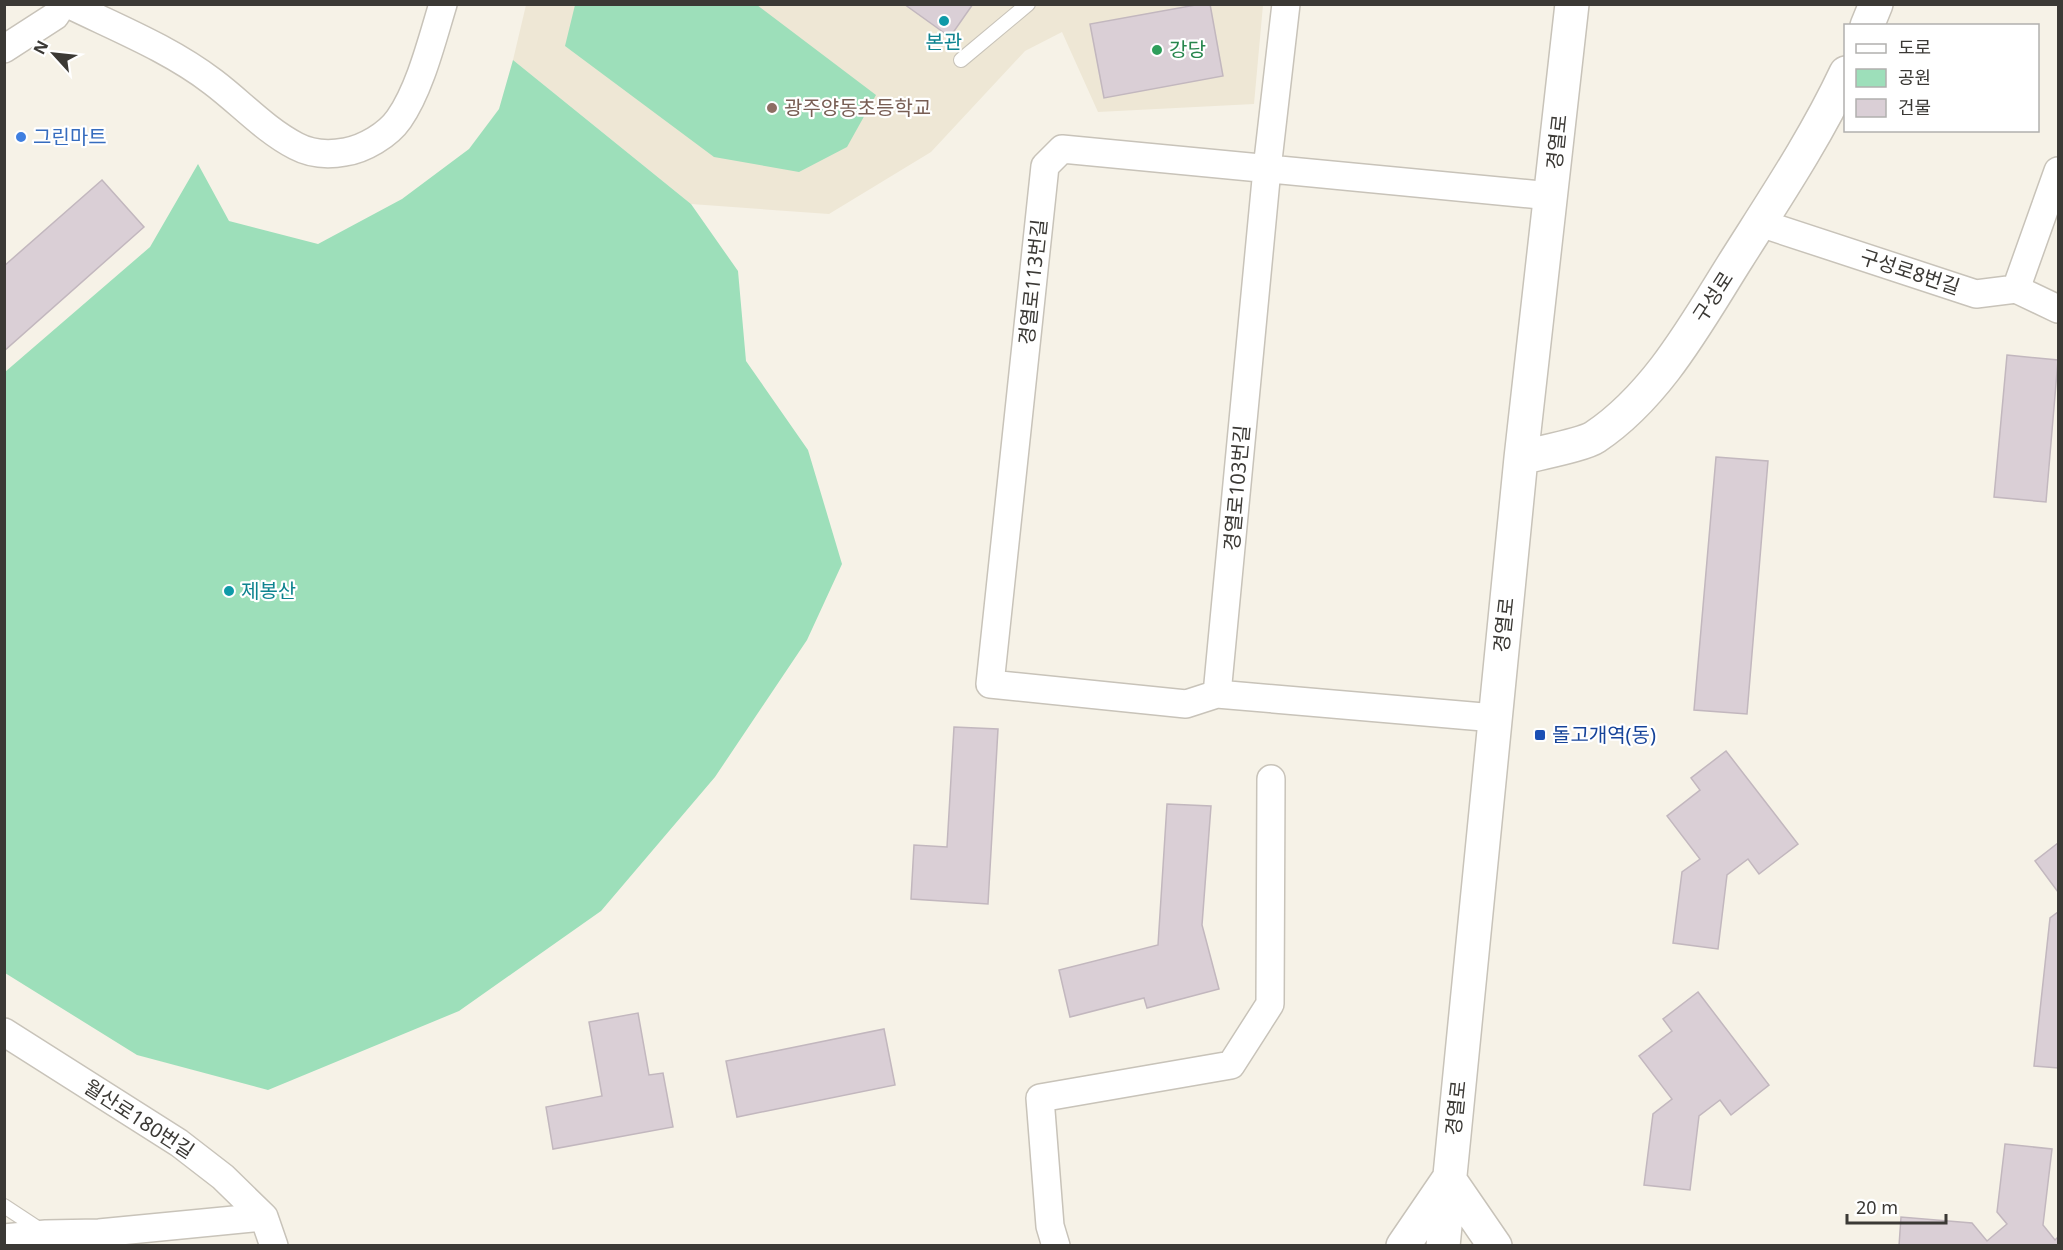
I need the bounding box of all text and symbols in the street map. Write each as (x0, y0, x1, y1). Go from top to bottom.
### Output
marker: 본관 (937, 14, 951, 28)
north arrow (24, 24, 84, 84)
legend (1844, 24, 2039, 132)
place label: 본관 (926, 28, 962, 55)
text: 도로 (1898, 35, 1931, 59)
text: N (28, 36, 53, 58)
place label: 강당 (1169, 36, 1206, 63)
marker: 강당 (1150, 43, 1164, 57)
text: 공원 (1898, 65, 1931, 89)
place label: 광주양동초등학교 (784, 94, 931, 121)
text: 건물 (1898, 95, 1931, 119)
marker: 광주양동초등학교 (765, 101, 779, 115)
street label: 경열로 (1540, 113, 1573, 171)
place label: 그린마트 (33, 123, 107, 150)
marker: 그린마트 (14, 130, 28, 144)
street label: 경열로113번길 (1012, 218, 1053, 346)
street label: 구성로8번길 (1857, 243, 1964, 300)
street label: 구성로 (1686, 266, 1739, 327)
street label: 경열로103번길 (1218, 424, 1255, 552)
place label: 제봉산 (241, 577, 296, 604)
marker: 제봉산 (222, 584, 236, 598)
street label: 경열로 (1487, 596, 1520, 654)
place label: 돌고개역(동) (1552, 721, 1656, 748)
marker: 돌고개역(동) (1533, 728, 1547, 742)
street label: 월산로180번길 (79, 1073, 200, 1164)
street label: 경열로 (1439, 1079, 1472, 1137)
scale bar (1847, 1187, 1946, 1225)
text: 20 m (1856, 1195, 1898, 1219)

